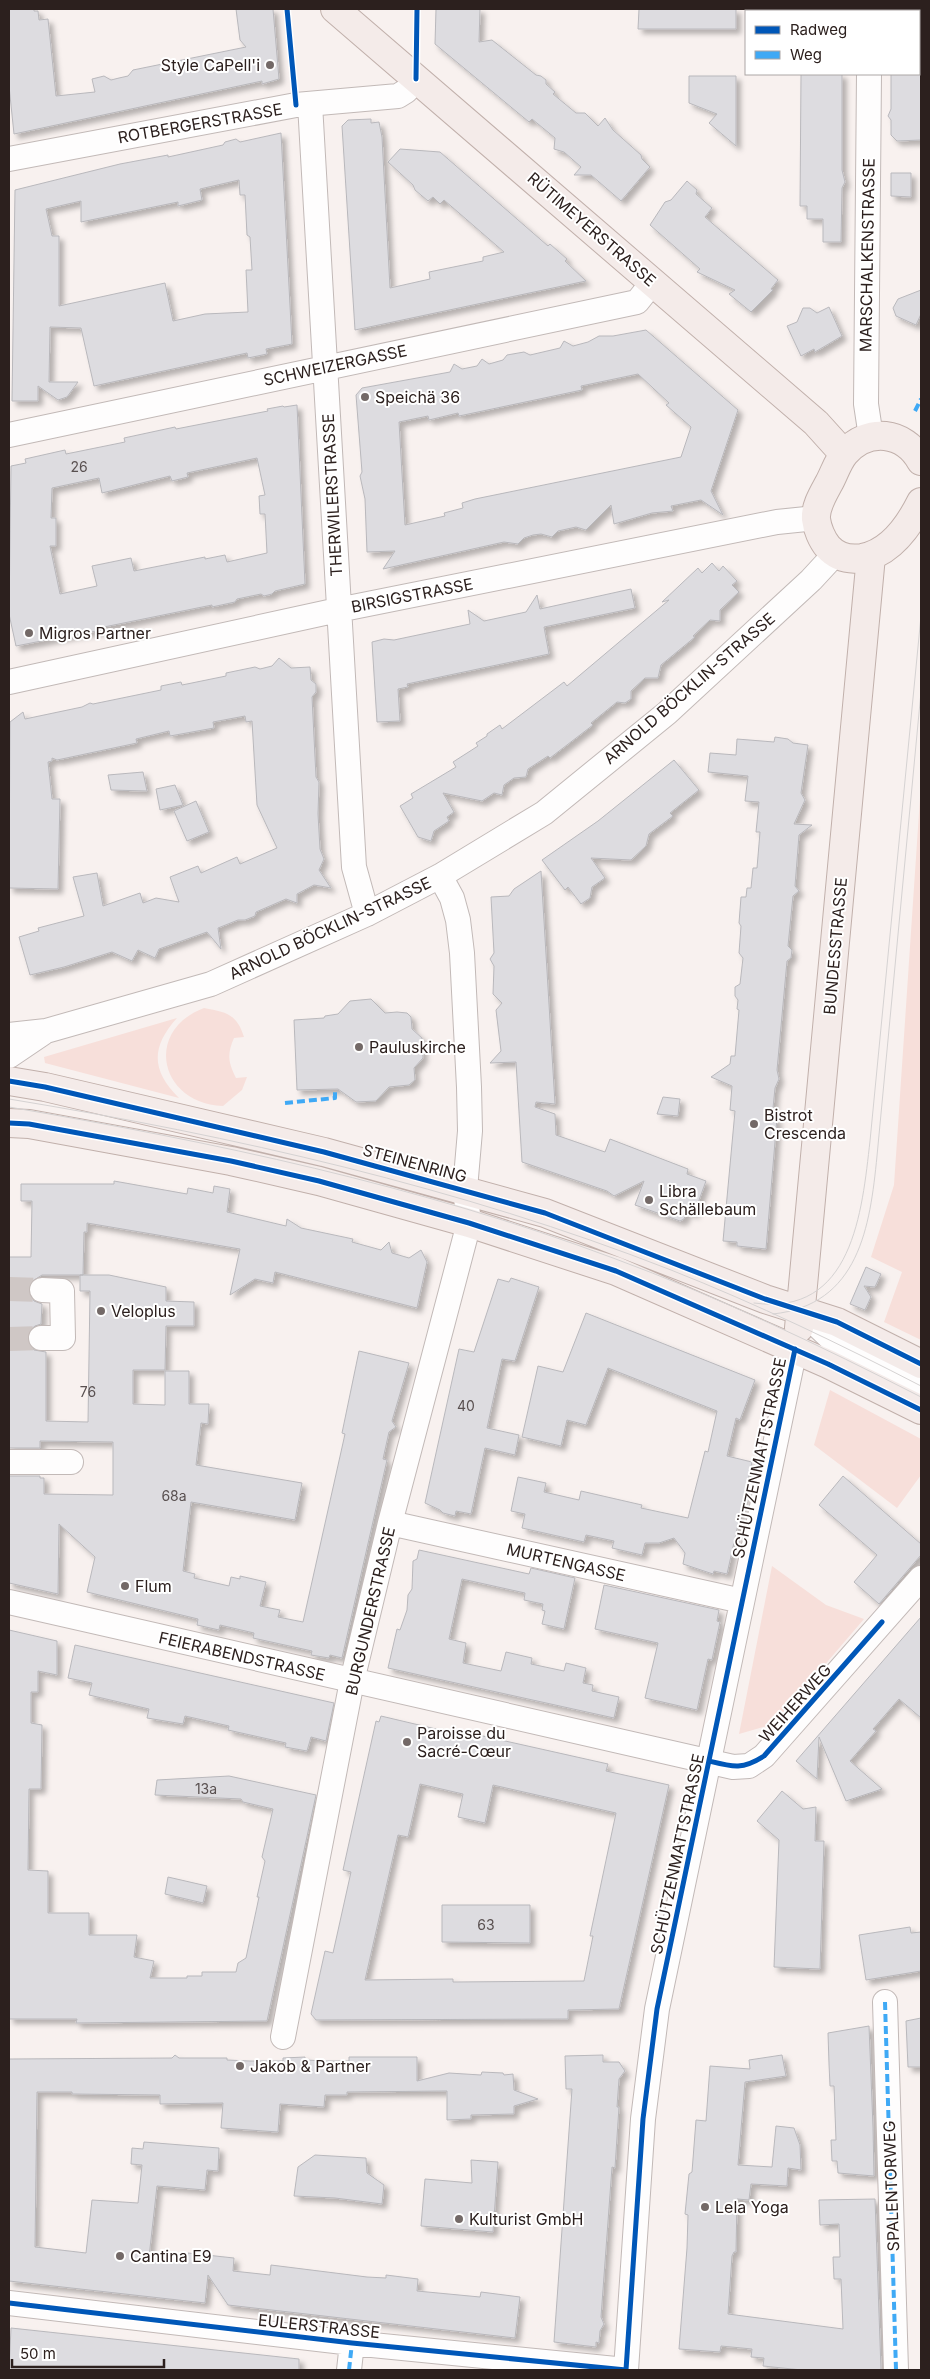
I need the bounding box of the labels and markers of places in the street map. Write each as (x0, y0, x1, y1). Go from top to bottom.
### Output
place label: Style CaPell'i (161, 55, 260, 75)
marker: Style CaPell'i (264, 59, 276, 71)
place label: Speichä 36 (375, 387, 460, 407)
marker: Speichä 36 (359, 391, 371, 403)
place label: Migros Partner (39, 623, 151, 643)
marker: Migros Partner (23, 627, 35, 639)
place label: Pauluskirche (369, 1037, 466, 1057)
marker: Pauluskirche (353, 1041, 365, 1053)
place label: Bistrot Crescenda (764, 1105, 846, 1143)
marker: Bistrot Crescenda (748, 1118, 760, 1130)
place label: Libra Schällebaum (659, 1181, 756, 1219)
marker: Libra Schällebaum (643, 1194, 655, 1206)
place label: Veloplus (111, 1301, 176, 1321)
marker: Veloplus (95, 1305, 107, 1317)
place label: Flum (135, 1576, 172, 1596)
marker: Flum (119, 1580, 131, 1592)
place label: Paroisse du Sacré-Cœur (417, 1723, 511, 1761)
marker: Paroisse du Sacré-Cœur (401, 1736, 413, 1748)
place label: Jakob & Partner (250, 2056, 371, 2076)
marker: Jakob & Partner (234, 2060, 246, 2072)
place label: Lela Yoga (715, 2197, 789, 2217)
marker: Lela Yoga (699, 2201, 711, 2213)
place label: Kulturist GmbH (469, 2209, 583, 2229)
marker: Kulturist GmbH (453, 2213, 465, 2225)
place label: Cantina E9 (130, 2246, 212, 2266)
marker: Cantina E9 (114, 2250, 126, 2262)

